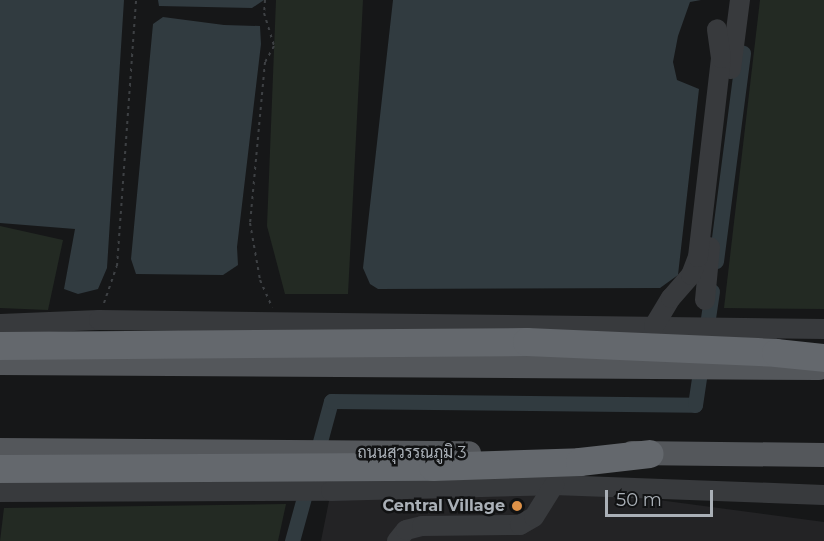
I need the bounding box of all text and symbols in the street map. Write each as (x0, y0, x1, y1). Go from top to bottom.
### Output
street label: ถนนสุวรรณภูมิ 3 (358, 443, 466, 463)
scale bar (608, 478, 716, 516)
text: 50 m (616, 489, 662, 511)
place label: Central Village (383, 496, 505, 516)
marker: Central Village (510, 499, 524, 513)

